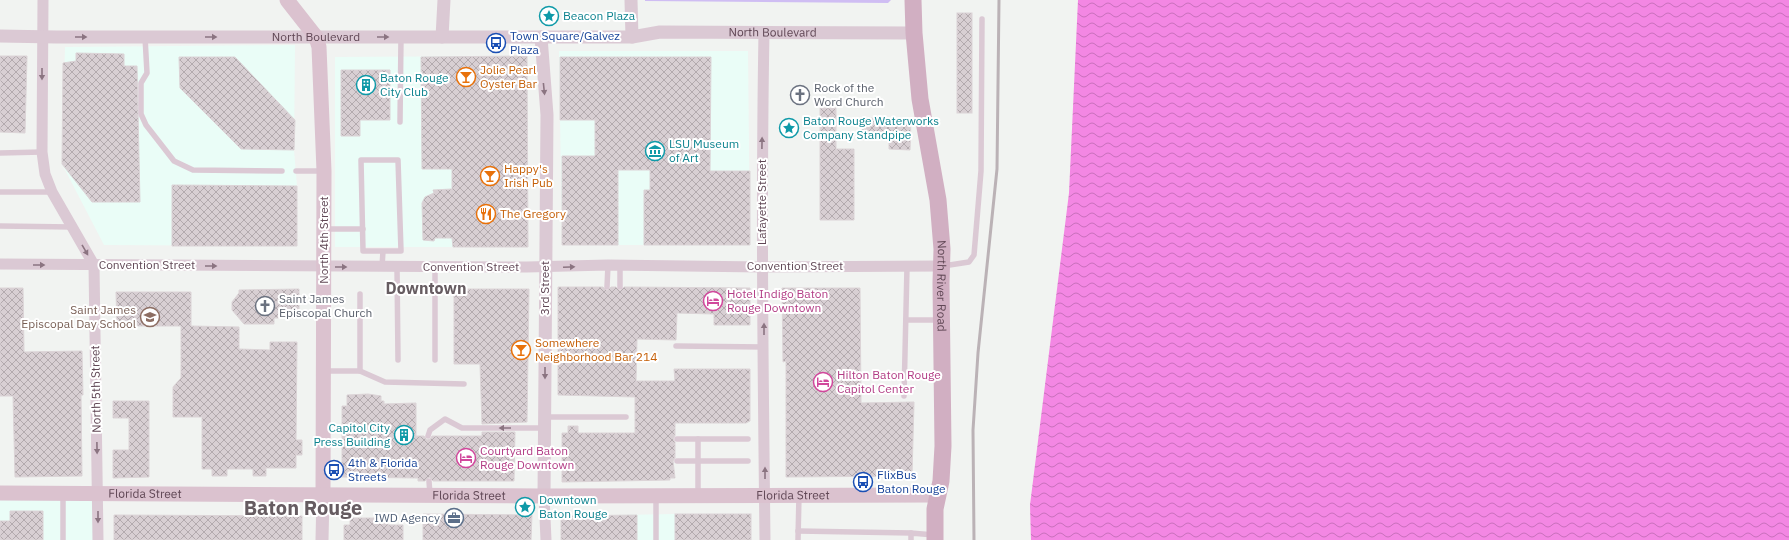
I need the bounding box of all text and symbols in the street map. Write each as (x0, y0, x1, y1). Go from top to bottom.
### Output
place icon: Beacon Plaza (538, 5, 560, 27)
place label: Beacon Plaza (563, 8, 636, 23)
street label: North Boulevard (728, 24, 817, 40)
place label: Town Square/Galvez Plaza (510, 28, 620, 57)
street label: North Boulevard (272, 29, 360, 44)
bus stop icon: Town Square/Galvez Plaza (485, 32, 507, 54)
one-way arrow (75, 34, 88, 40)
one-way arrow (205, 34, 218, 40)
one-way arrow (377, 34, 390, 40)
place label: Jolie Pearl Oyster Bar (480, 62, 537, 91)
bar icon: Jolie Pearl Oyster Bar (455, 66, 477, 88)
one-way arrow (39, 68, 45, 81)
place label: Baton Rouge City Club (380, 70, 449, 99)
building icon: Baton Rouge City Club (355, 74, 377, 96)
place label: Rock of the Word Church (814, 80, 884, 109)
one-way arrow (541, 83, 548, 95)
church icon: Rock of the Word Church (789, 84, 811, 106)
place label: Baton Rouge Waterworks Company Standpipe (803, 113, 939, 142)
place icon: Baton Rouge Waterworks Company Standpipe (778, 117, 800, 139)
place label: LSU Museum of Art (669, 136, 739, 165)
one-way arrow (759, 136, 765, 149)
museum icon: LSU Museum of Art (644, 140, 666, 162)
street label: Lafayette Street (754, 159, 769, 245)
place label: Happy's Irish Pub (504, 161, 553, 190)
bar icon: Happy's Irish Pub (479, 165, 501, 187)
street label: North 4th Street (316, 196, 331, 284)
restaurant icon: The Gregory (475, 203, 497, 225)
place label: The Gregory (500, 206, 566, 221)
street label: North River Road (934, 240, 950, 332)
one-way arrow (82, 244, 89, 256)
street label: Convention Street (99, 257, 195, 272)
street label: Convention Street (747, 258, 843, 273)
street label: Convention Street (423, 259, 519, 274)
street label: 3rd Street (537, 261, 552, 315)
one-way arrow (33, 262, 46, 268)
one-way arrow (205, 263, 218, 269)
one-way arrow (563, 263, 575, 270)
one-way arrow (335, 264, 348, 270)
district label: Downtown (386, 278, 466, 298)
place label: Hotel Indigo Baton Rouge Downtown (727, 286, 828, 315)
hotel icon: Hotel Indigo Baton Rouge Downtown (702, 290, 724, 312)
place label: Saint James Episcopal Church (279, 291, 372, 320)
church icon: Saint James Episcopal Church (254, 295, 276, 317)
place label: Saint James Episcopal Day School (21, 302, 136, 331)
school or university icon: Saint James Episcopal Day School (139, 306, 161, 328)
one-way arrow (761, 322, 767, 335)
place label: Somewhere Neighborhood Bar 214 (535, 335, 657, 364)
bar icon: Somewhere Neighborhood Bar 214 (510, 339, 532, 361)
street label: North 5th Street (87, 345, 104, 433)
one-way arrow (542, 367, 548, 380)
place label: Hilton Baton Rouge Capitol Center (837, 367, 941, 396)
hotel icon: Hilton Baton Rouge Capitol Center (812, 371, 834, 393)
place label: Capitol City Press Building (313, 420, 391, 449)
building icon: Capitol City Press Building (393, 424, 415, 446)
one-way arrow (498, 425, 511, 431)
one-way arrow (94, 442, 100, 455)
place label: Courtyard Baton Rouge Downtown (480, 443, 574, 472)
hotel icon: Courtyard Baton Rouge Downtown (455, 447, 477, 469)
place label: 4th & Florida Streets (348, 455, 418, 484)
bus stop icon: 4th & Florida Streets (323, 459, 345, 481)
one-way arrow (762, 466, 768, 479)
place label: FlixBus Baton Rouge (877, 467, 946, 496)
bus stop icon: FlixBus Baton Rouge (852, 471, 874, 493)
street label: Florida Street (108, 486, 182, 501)
street label: Florida Street (432, 487, 506, 503)
street label: Florida Street (756, 487, 830, 502)
place label: Downtown Baton Rouge (539, 492, 608, 521)
district label: Baton Rouge (244, 494, 362, 521)
place icon: Downtown Baton Rouge (514, 496, 536, 518)
office icon: IWD Agency (443, 507, 465, 529)
place label: IWD Agency (374, 510, 440, 525)
one-way arrow (95, 511, 101, 524)

